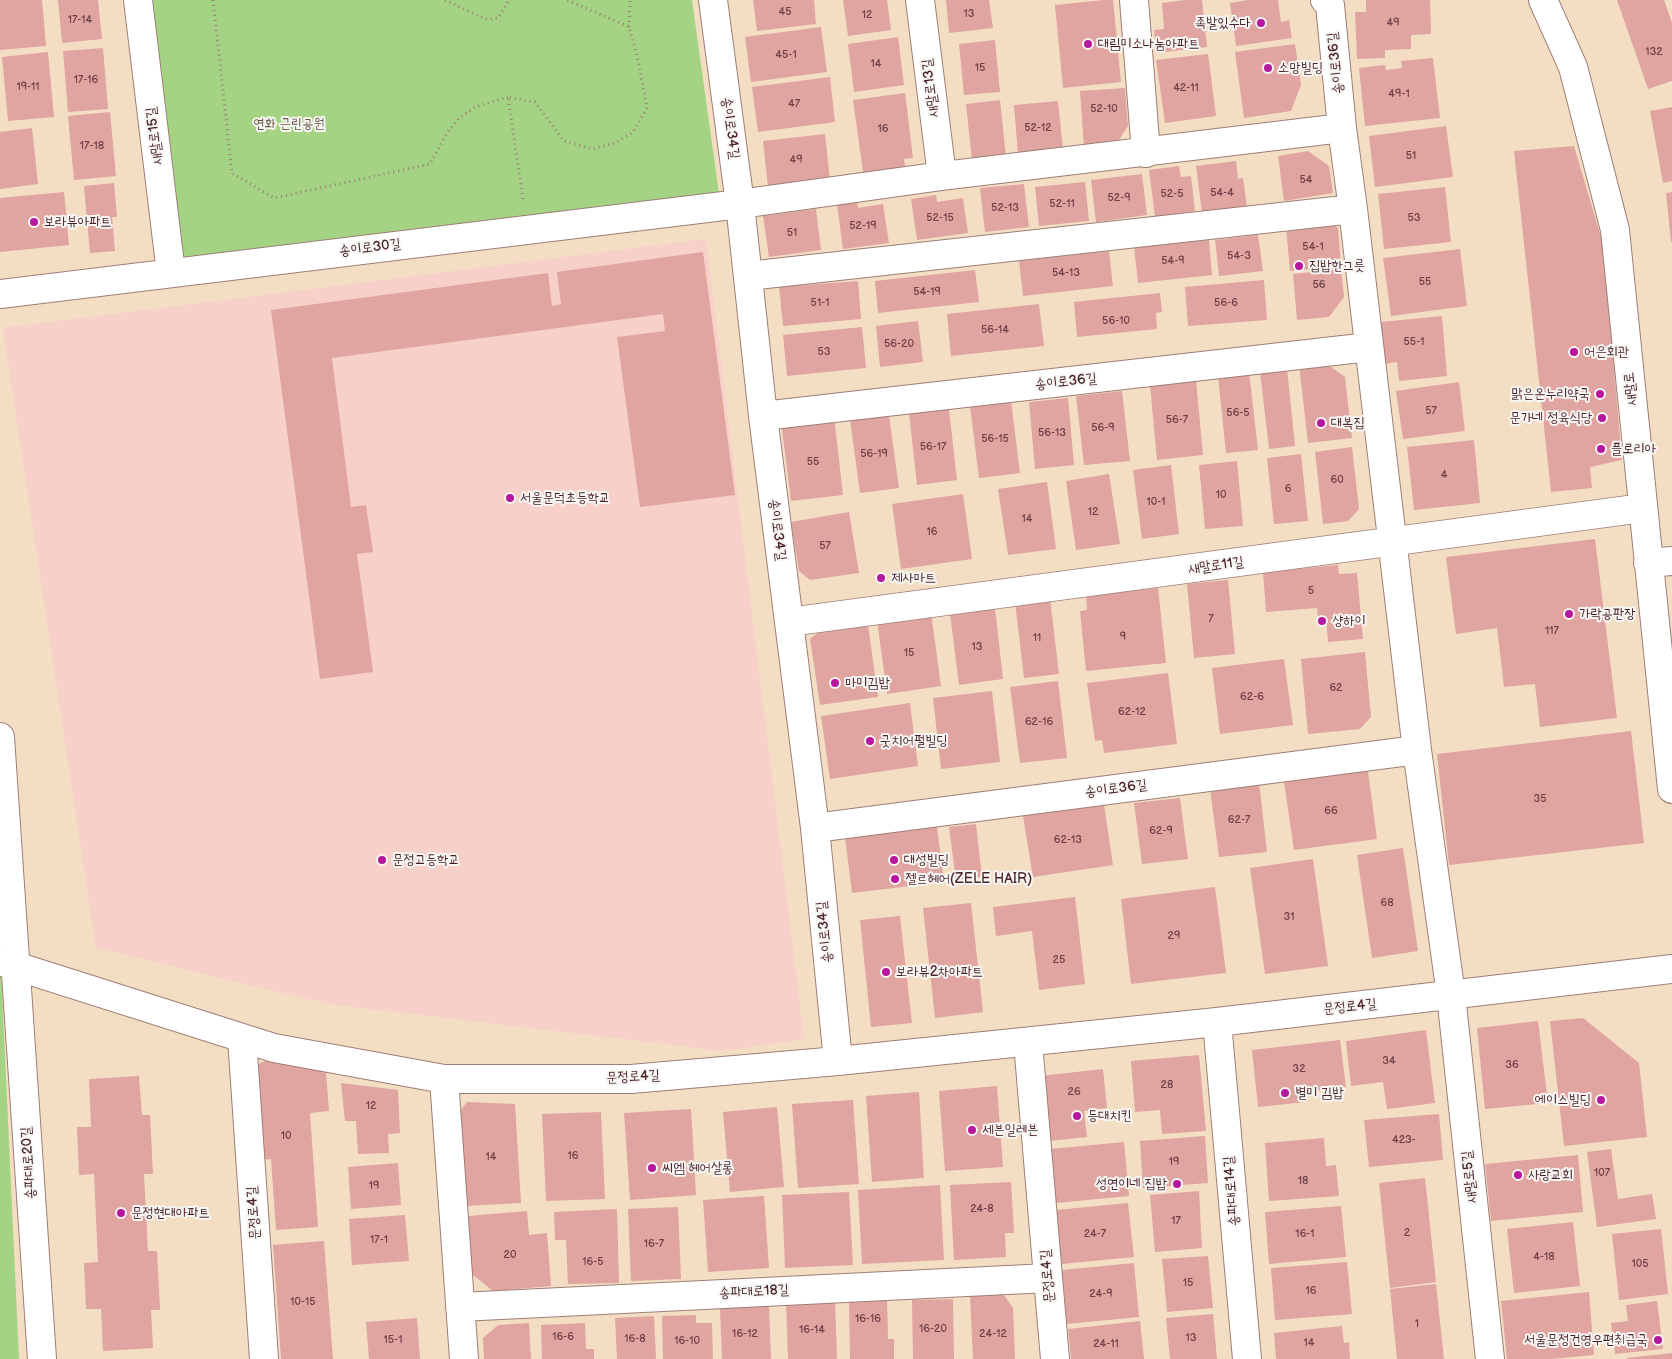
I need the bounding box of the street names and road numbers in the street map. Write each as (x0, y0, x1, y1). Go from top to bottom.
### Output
street label: 송이로36길 (1324, 31, 1348, 95)
street label: 새말로13길 (919, 58, 943, 118)
street label: 송이로34길 (717, 96, 743, 160)
street label: 새말로15길 (143, 106, 167, 166)
street label: 송이로30길 (338, 236, 402, 260)
street label: 송이로36길 (1034, 370, 1098, 394)
street label: 새말로 (1621, 371, 1641, 407)
street label: 송이로34길 (765, 498, 789, 562)
street label: 새말로11길 (1187, 554, 1245, 578)
street label: 송이로36길 (1084, 777, 1148, 801)
street label: 송이로34길 (813, 900, 837, 964)
street label: 문정로4길 (1322, 996, 1378, 1018)
street label: 문정로4길 (606, 1067, 660, 1087)
street label: 송파대로20길 (18, 1126, 40, 1200)
street label: 새말로5길 (1459, 1150, 1481, 1204)
street label: 송파대로14길 (1221, 1155, 1243, 1227)
street label: 문정로4길 (244, 1186, 264, 1240)
street label: 문정로4길 (1037, 1249, 1059, 1303)
street label: 송파대로18길 (719, 1282, 789, 1302)

